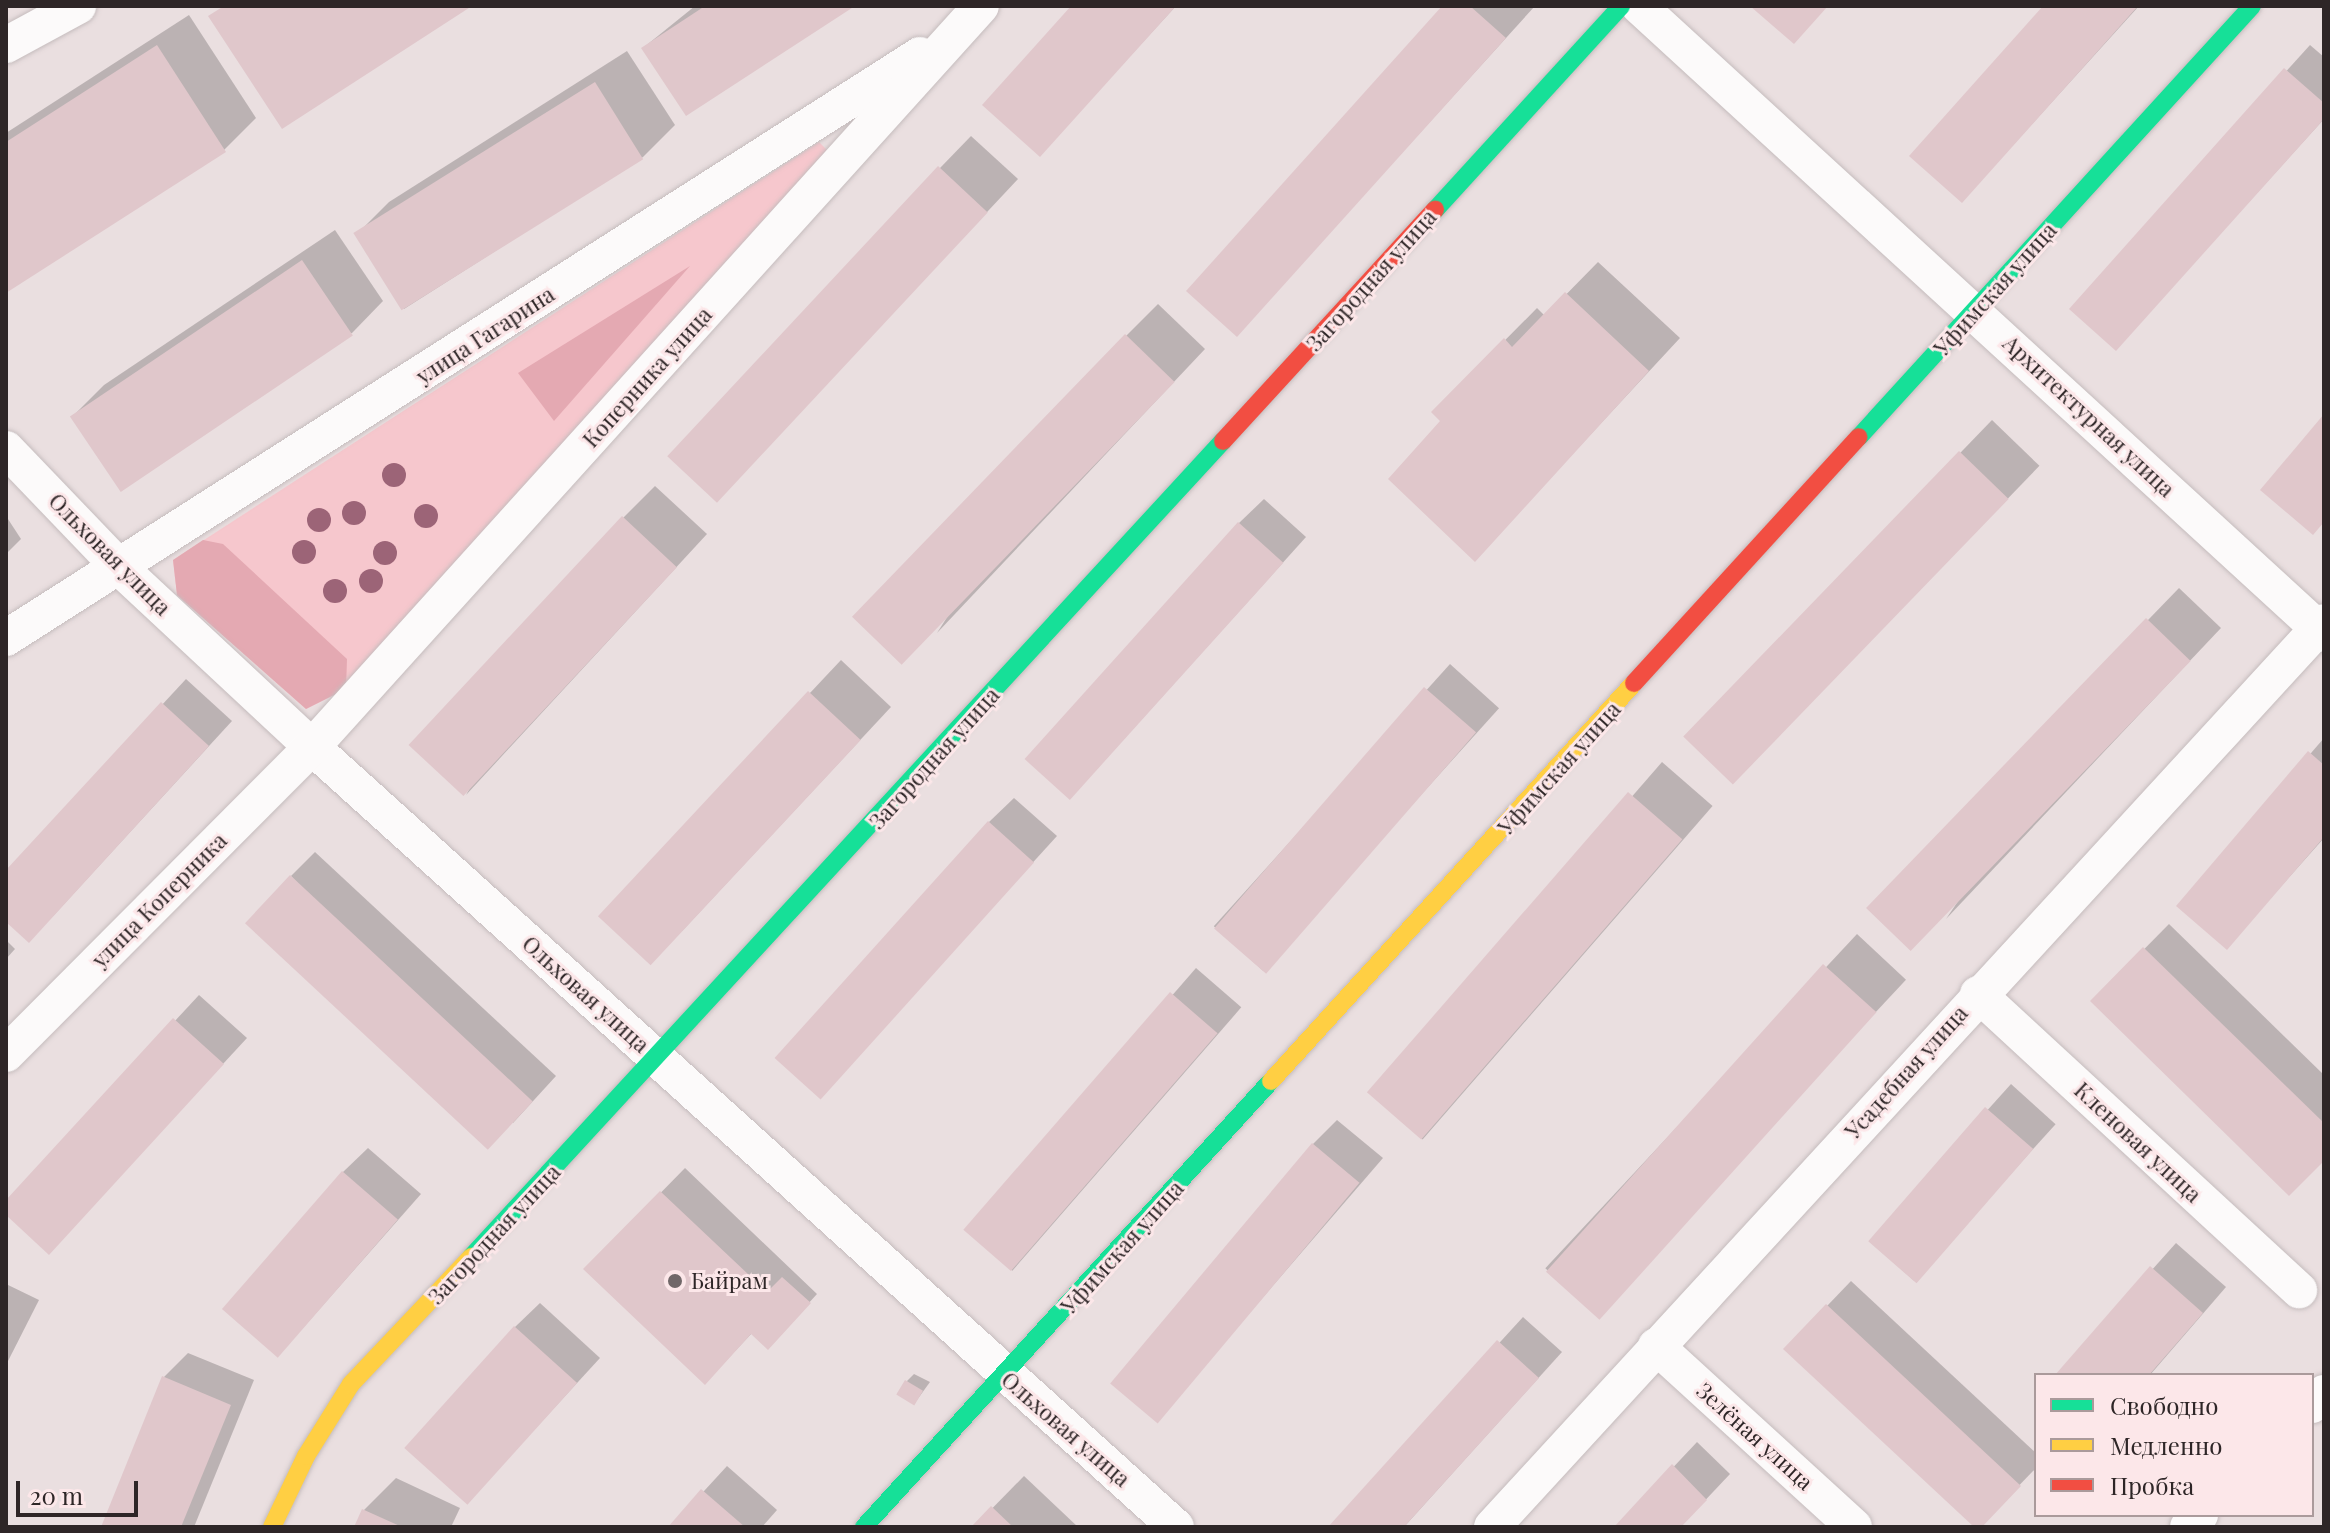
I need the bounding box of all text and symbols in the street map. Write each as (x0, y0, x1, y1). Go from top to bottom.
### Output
street label: Загородная улица (1300, 204, 1442, 356)
street label: Уфимская улица (1928, 217, 2062, 361)
street label: улица Гагарина (411, 281, 559, 389)
street label: Коперника улица (577, 301, 717, 453)
street label: Архитектурная улица (1998, 330, 2180, 502)
street label: Ольховая улица (44, 488, 176, 620)
street label: Загородная улица (863, 682, 1005, 834)
street label: Уфимская улица (1492, 696, 1626, 840)
street label: улица Коперника (86, 827, 232, 973)
street label: Ольховая улица (517, 930, 655, 1058)
street label: Усадебная улица (1839, 1000, 1973, 1144)
street label: Кленовая улица (2069, 1077, 2207, 1207)
street label: Загородная улица (422, 1159, 566, 1309)
street label: Уфимская улица (1055, 1175, 1189, 1319)
place label: Байрам (691, 1268, 768, 1294)
marker: Байрам (666, 1272, 684, 1290)
street label: Ольховая улица (996, 1366, 1136, 1492)
legend (2034, 1373, 2314, 1517)
street label: Зелёная улица (1691, 1377, 1819, 1495)
text: Свободно (2110, 1389, 2218, 1421)
text: Медленно (2110, 1429, 2223, 1461)
scale bar (20, 1465, 142, 1515)
text: Пробка (2110, 1469, 2194, 1501)
text: 20 m (30, 1479, 83, 1511)

